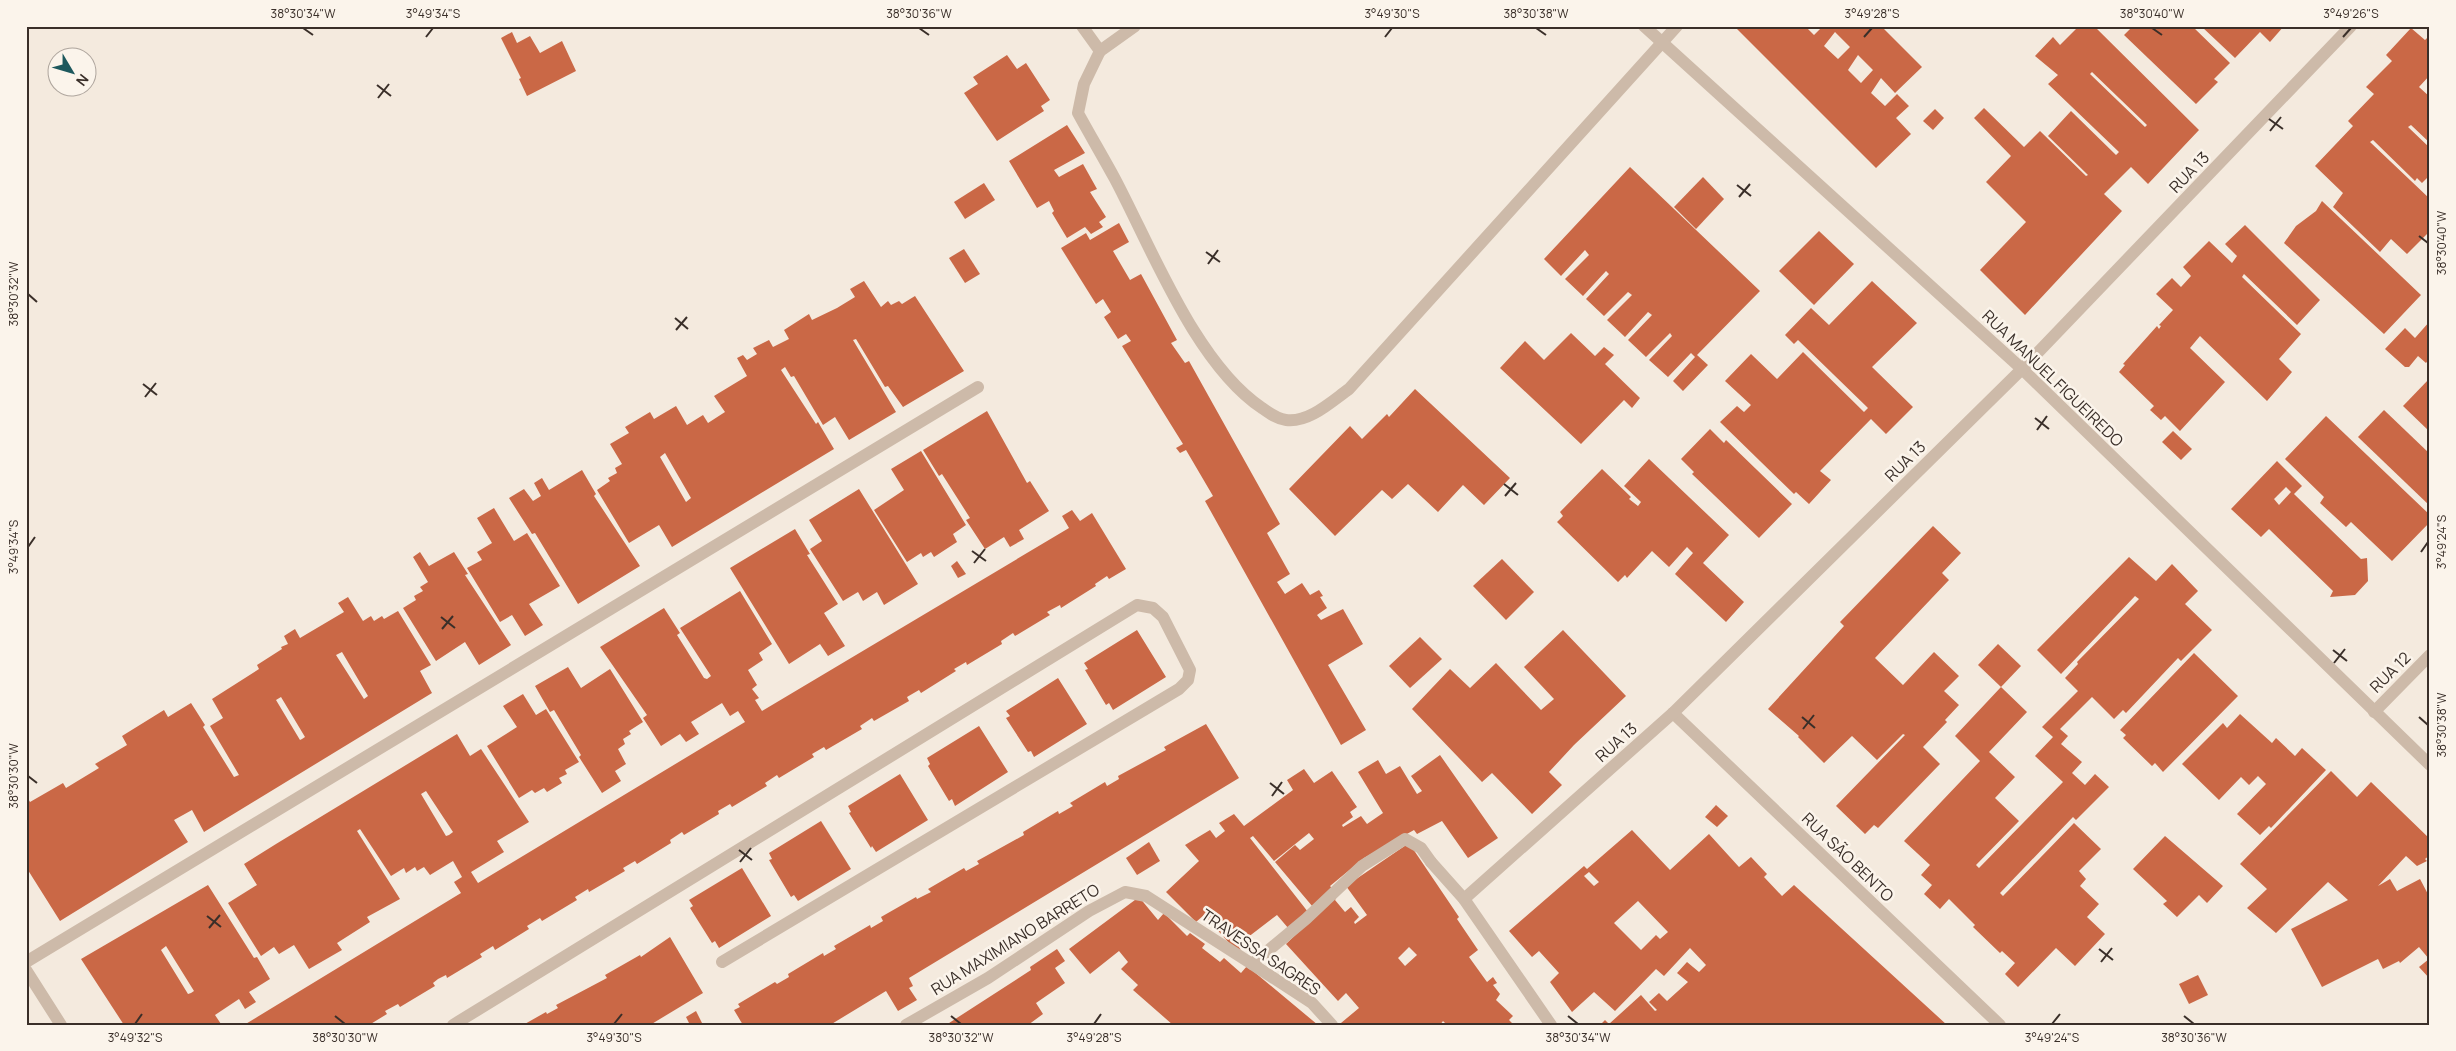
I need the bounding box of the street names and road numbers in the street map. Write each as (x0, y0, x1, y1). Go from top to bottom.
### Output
street label: RUA 13 (2164, 147, 2214, 197)
street label: RUA MANUEL FIGUEIREDO (1978, 305, 2129, 452)
street label: RUA 13 (1880, 436, 1930, 486)
street label: RUA 12 (2365, 647, 2415, 697)
street label: RUA 13 (1590, 717, 1642, 767)
street label: RUA SÃO BENTO (1797, 808, 1899, 907)
street label: RUA MAXIMIANO BARRETO (927, 878, 1104, 1000)
street label: TRAVESSA SAGRES (1197, 904, 1325, 1000)

